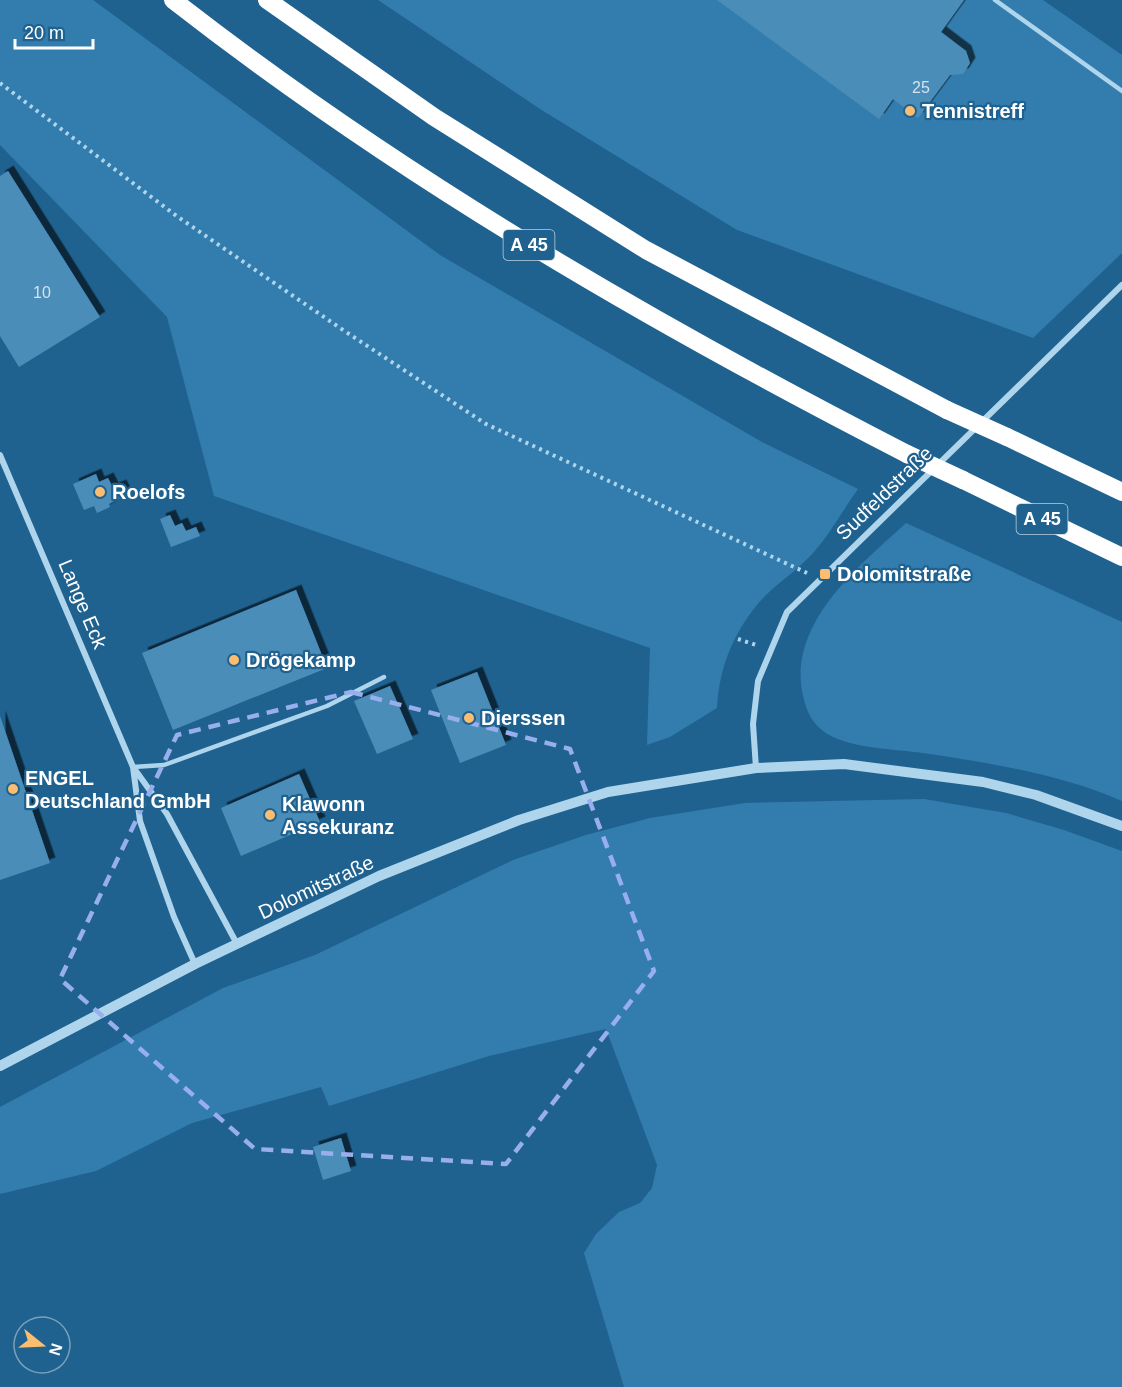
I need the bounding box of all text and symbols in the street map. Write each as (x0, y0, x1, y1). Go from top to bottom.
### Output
scale bar (15, 12, 93, 50)
text: 20 m (24, 23, 64, 43)
house number: 25 (912, 79, 930, 96)
place label: Tennistreff (922, 100, 1024, 122)
marker: Tennistreff (903, 104, 917, 118)
road number: A 45 (504, 230, 554, 260)
house number: 10 (33, 284, 51, 301)
street label: Sudfeldstraße (832, 442, 936, 544)
place label: Roelofs (112, 481, 185, 503)
marker: Roelofs (93, 485, 107, 499)
road number: A 45 (1016, 504, 1068, 534)
street label: Lange Eck (54, 556, 112, 653)
place label: Dolomitstraße (837, 563, 971, 585)
marker: Dolomitstraße (818, 567, 832, 581)
place label: Drögekamp (246, 649, 356, 671)
marker: Drögekamp (227, 653, 241, 667)
place label: Dierssen (481, 707, 566, 729)
marker: Dierssen (462, 711, 476, 725)
place label: ENGEL Deutschland GmbH (25, 767, 211, 812)
marker: ENGEL Deutschland GmbH (6, 782, 20, 796)
place label: Klawonn Assekuranz (282, 793, 394, 838)
marker: Klawonn Assekuranz (263, 808, 277, 822)
street label: Dolomitstraße (255, 851, 377, 923)
north arrow (12, 1315, 72, 1375)
text: N (46, 1341, 66, 1358)

